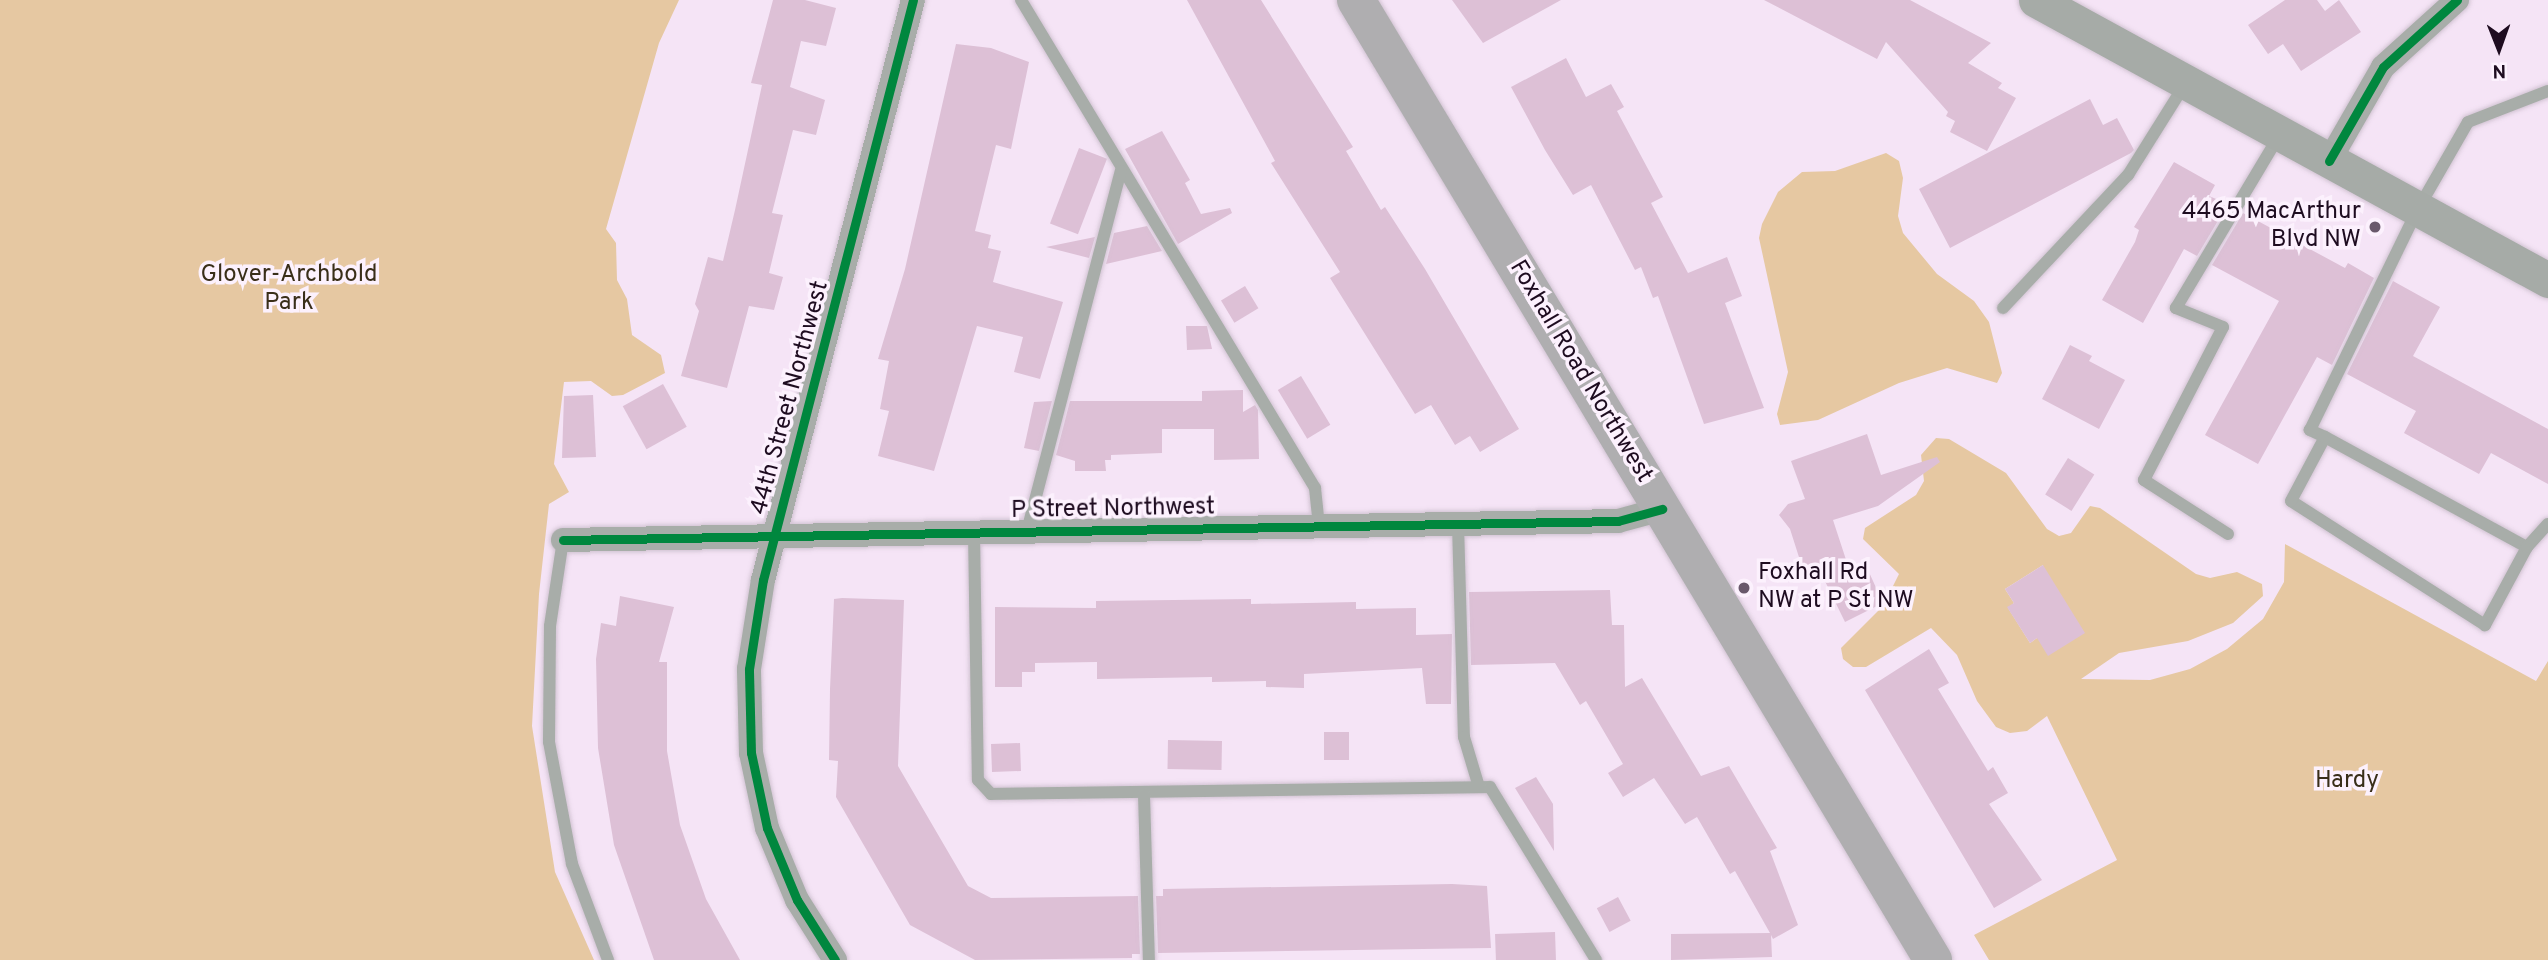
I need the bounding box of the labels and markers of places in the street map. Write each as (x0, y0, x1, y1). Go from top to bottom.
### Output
place label: 4465 MacArthur Blvd NW (2182, 199, 2361, 255)
marker: 4465 MacArthur Blvd NW (2367, 219, 2383, 235)
place label: Foxhall Rd NW at P St NW (1758, 560, 1914, 616)
marker: Foxhall Rd NW at P St NW (1736, 580, 1752, 596)

